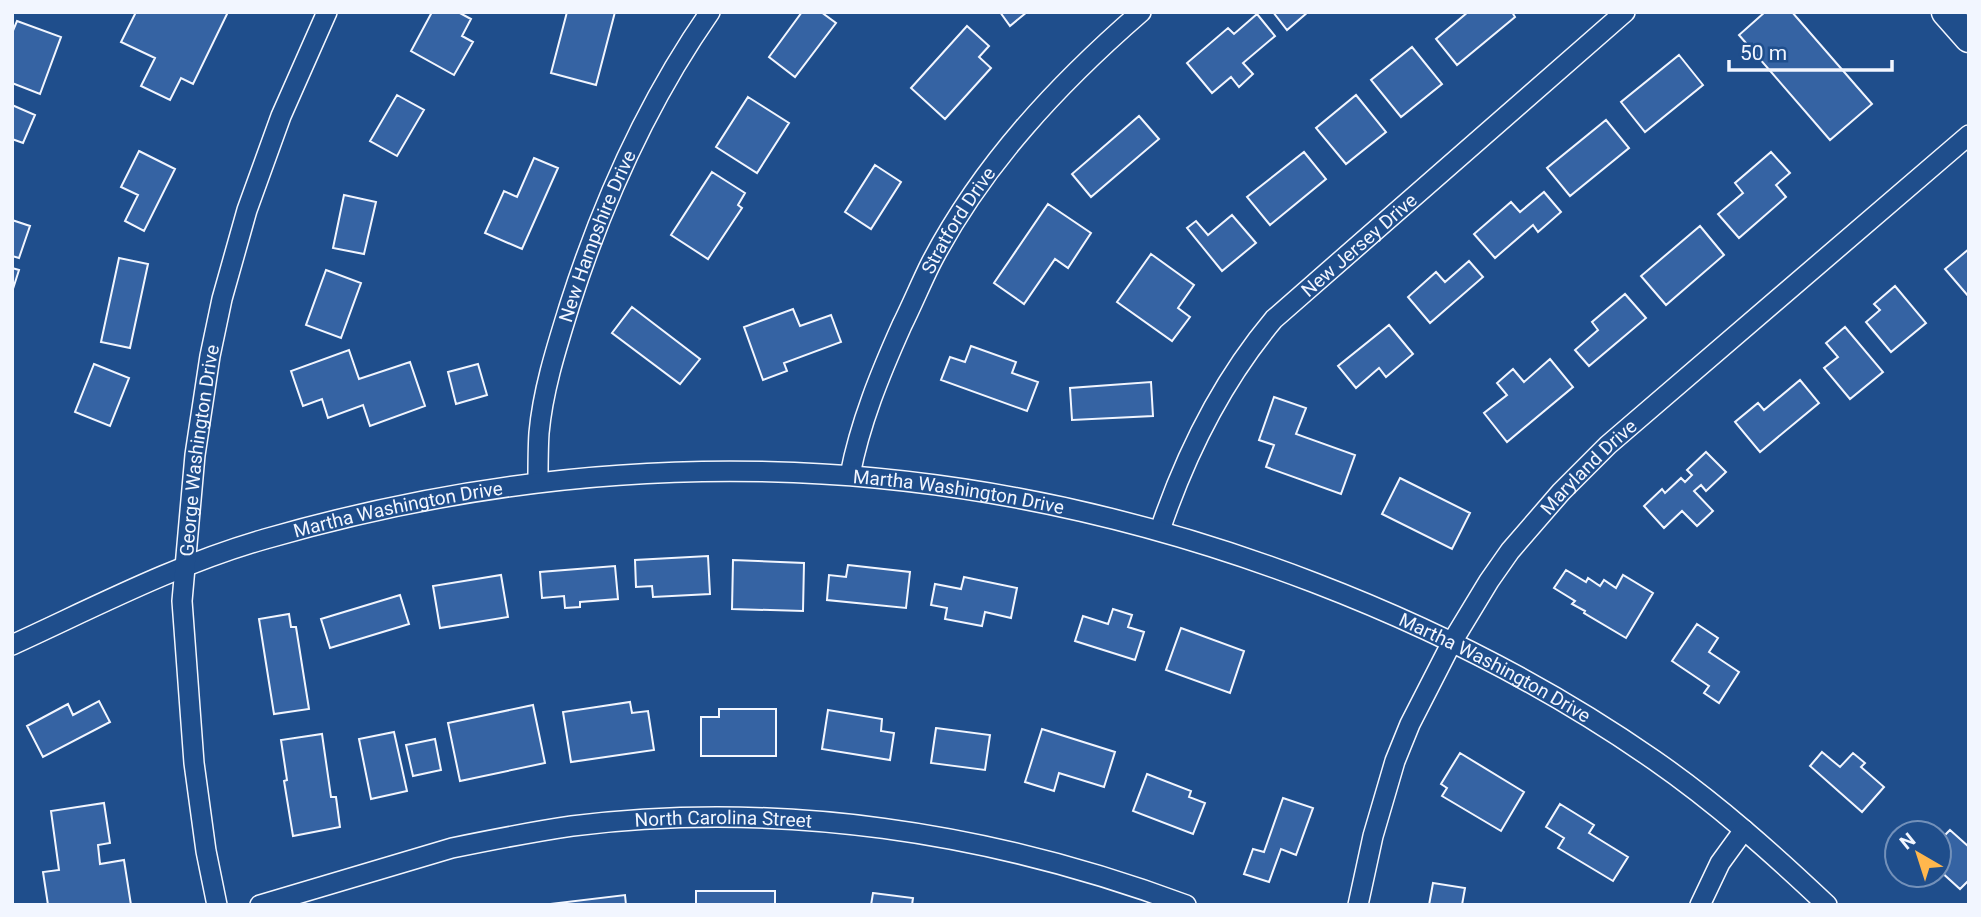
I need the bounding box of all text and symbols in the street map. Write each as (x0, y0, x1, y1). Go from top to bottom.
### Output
scale bar (1729, 28, 1892, 72)
text: 50 m (1740, 41, 1787, 65)
street label: New Hampshire Drive (554, 146, 641, 325)
street label: Stratford Drive (916, 162, 1000, 278)
street label: New Jersey Drive (1297, 188, 1422, 302)
street label: George Washington Drive (175, 342, 224, 557)
street label: Maryland Drive (1536, 415, 1641, 519)
street label: Martha Washington Drive (852, 465, 1066, 519)
street label: Martha Washington Drive (291, 477, 504, 543)
street label: Martha Washington Drive (1395, 608, 1595, 728)
street label: North Carolina Street (634, 806, 813, 833)
north arrow (1883, 819, 1953, 889)
text: N (1895, 828, 1920, 854)

